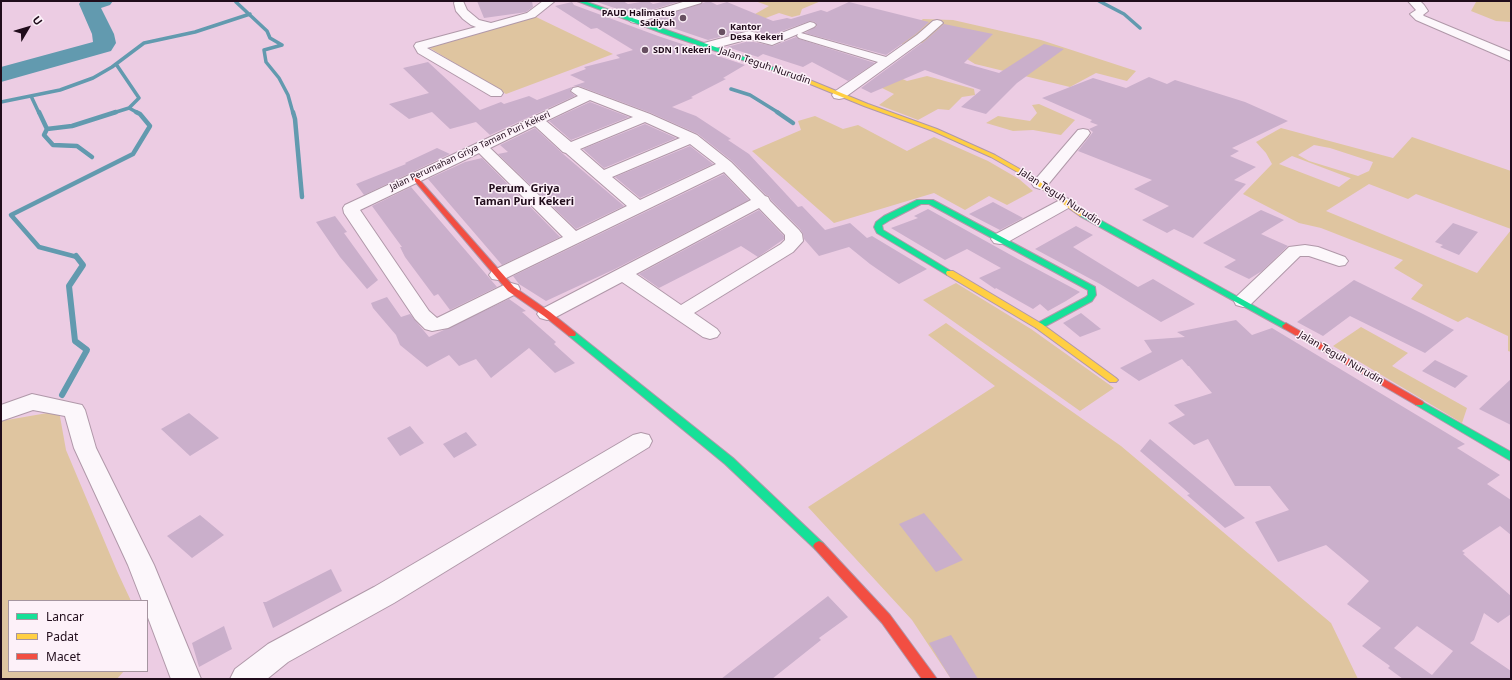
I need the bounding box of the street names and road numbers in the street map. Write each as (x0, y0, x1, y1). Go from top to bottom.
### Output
street label: Jalan Teguh Nurudin (718, 45, 812, 87)
street label: Jalan Perumahan Griya Taman Puri Kekeri (388, 109, 552, 193)
street label: Jalan Teguh Nurudin (1017, 166, 1103, 228)
street label: Jalan Teguh Nurudin (1296, 329, 1386, 387)

